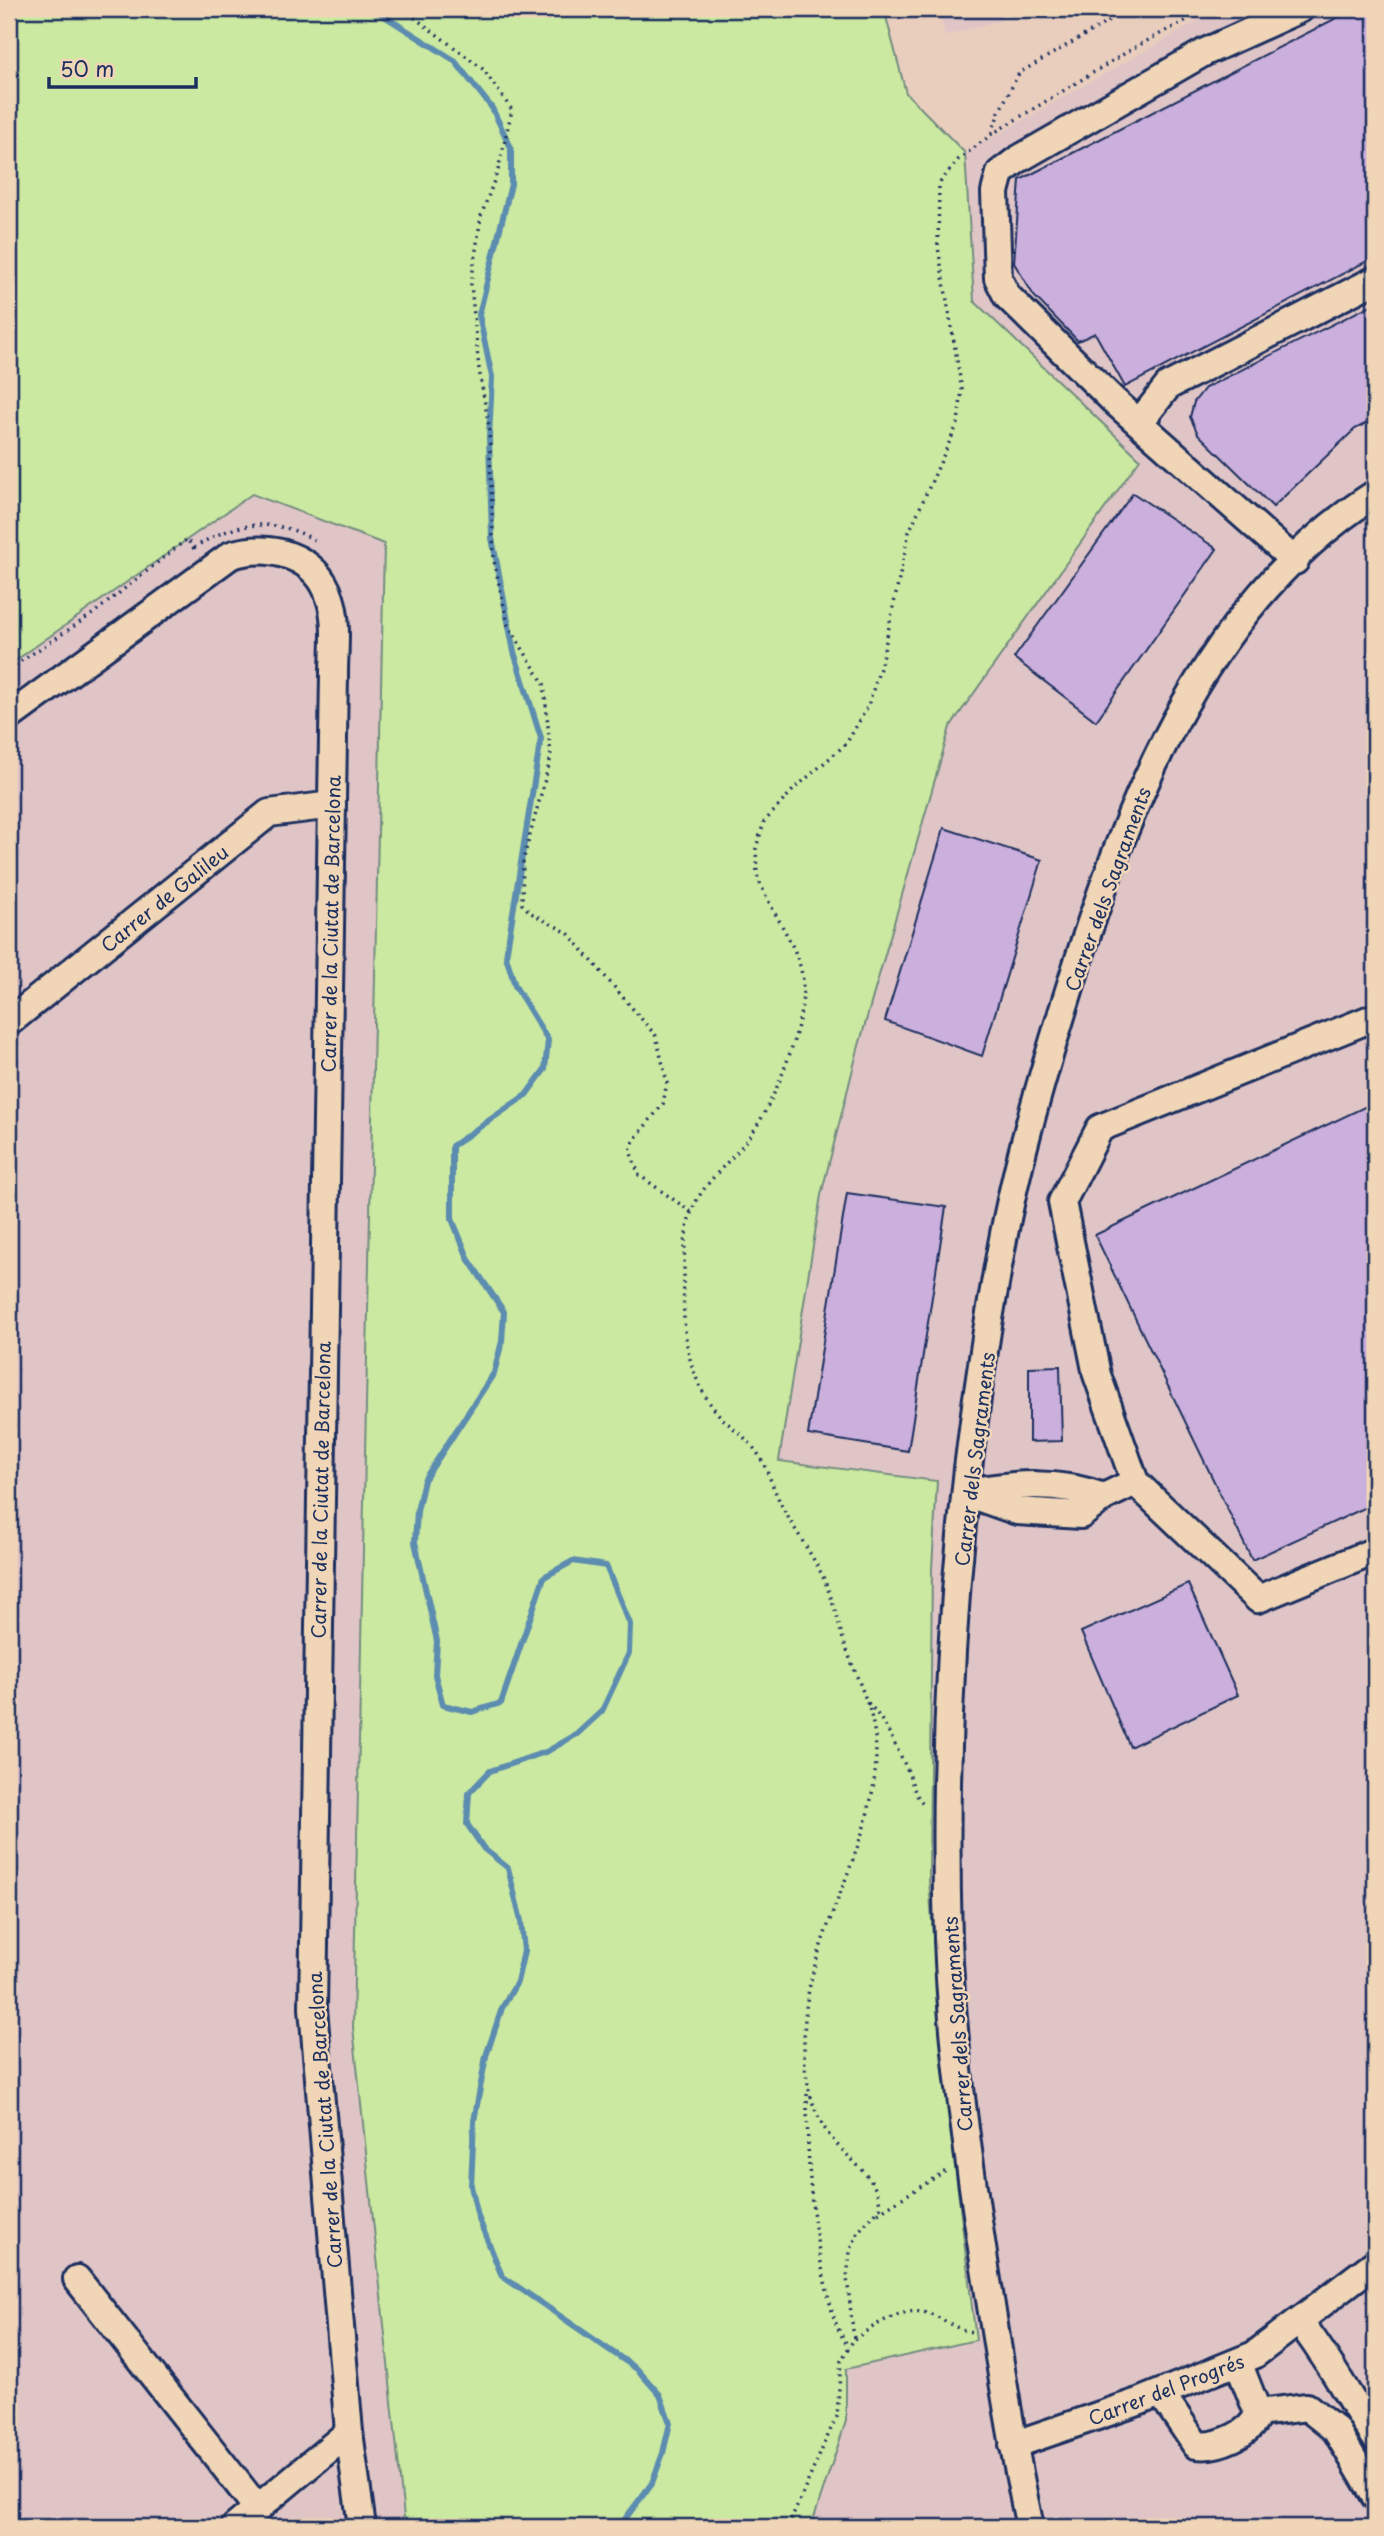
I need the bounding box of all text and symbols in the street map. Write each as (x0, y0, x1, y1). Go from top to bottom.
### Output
scale bar (49, 46, 196, 90)
text: 50 m (60, 52, 114, 84)
street label: Carrer de la Ciutat de Barcelona (313, 775, 347, 1073)
street label: Carrer dels Sagraments (1057, 783, 1157, 995)
street label: Carrer de Galileu (94, 838, 234, 958)
street label: Carrer de la Ciutat de Barcelona (303, 1341, 337, 1639)
street label: Carrer dels Sagraments (947, 1350, 1001, 1568)
street label: Carrer dels Sagraments (936, 1915, 978, 2133)
street label: Carrer de la Ciutat de Barcelona (300, 1971, 348, 2269)
street label: Carrer del Progrés (1084, 2346, 1248, 2432)

